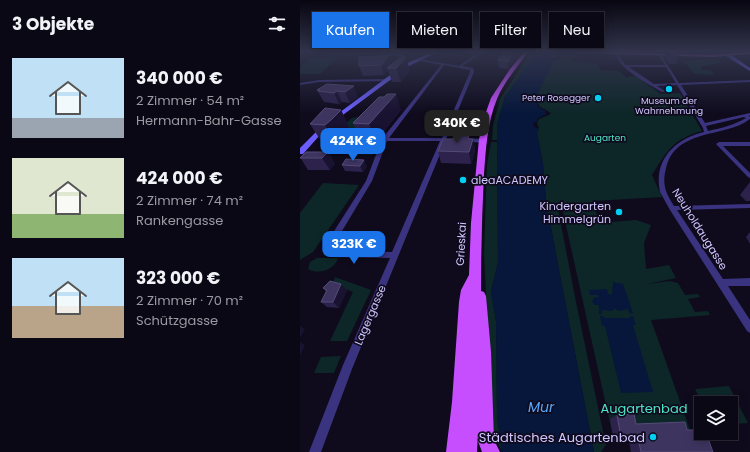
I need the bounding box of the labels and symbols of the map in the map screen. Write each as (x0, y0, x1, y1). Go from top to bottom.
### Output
marker: Museum der Wahrnehmung (664, 84, 674, 94)
place label: Peter Rosegger (522, 92, 591, 104)
marker: Peter Rosegger (593, 93, 603, 103)
place label: Museum der Wahrnehmung (635, 95, 703, 117)
pin: 340K € (424, 110, 490, 144)
pin: 424K € (320, 128, 386, 162)
park label: Augarten (584, 132, 626, 144)
place label: aleaACADEMY (471, 172, 549, 188)
marker: aleaACADEMY (458, 175, 468, 185)
street label: Neuholdaugasse (668, 185, 732, 273)
place label: Kindergarten Himmelgrün (539, 198, 611, 227)
marker: Kindergarten Himmelgrün (614, 207, 624, 217)
street label: Grieskai (452, 221, 470, 266)
pin: 323K € (321, 231, 387, 265)
street label: Lagergasse (350, 282, 390, 347)
water label: Mur (528, 397, 555, 417)
park label: Augartenbad (601, 399, 687, 418)
place label: Städtisches Augartenbad (479, 428, 645, 447)
marker: Städtisches Augartenbad (648, 432, 658, 442)

